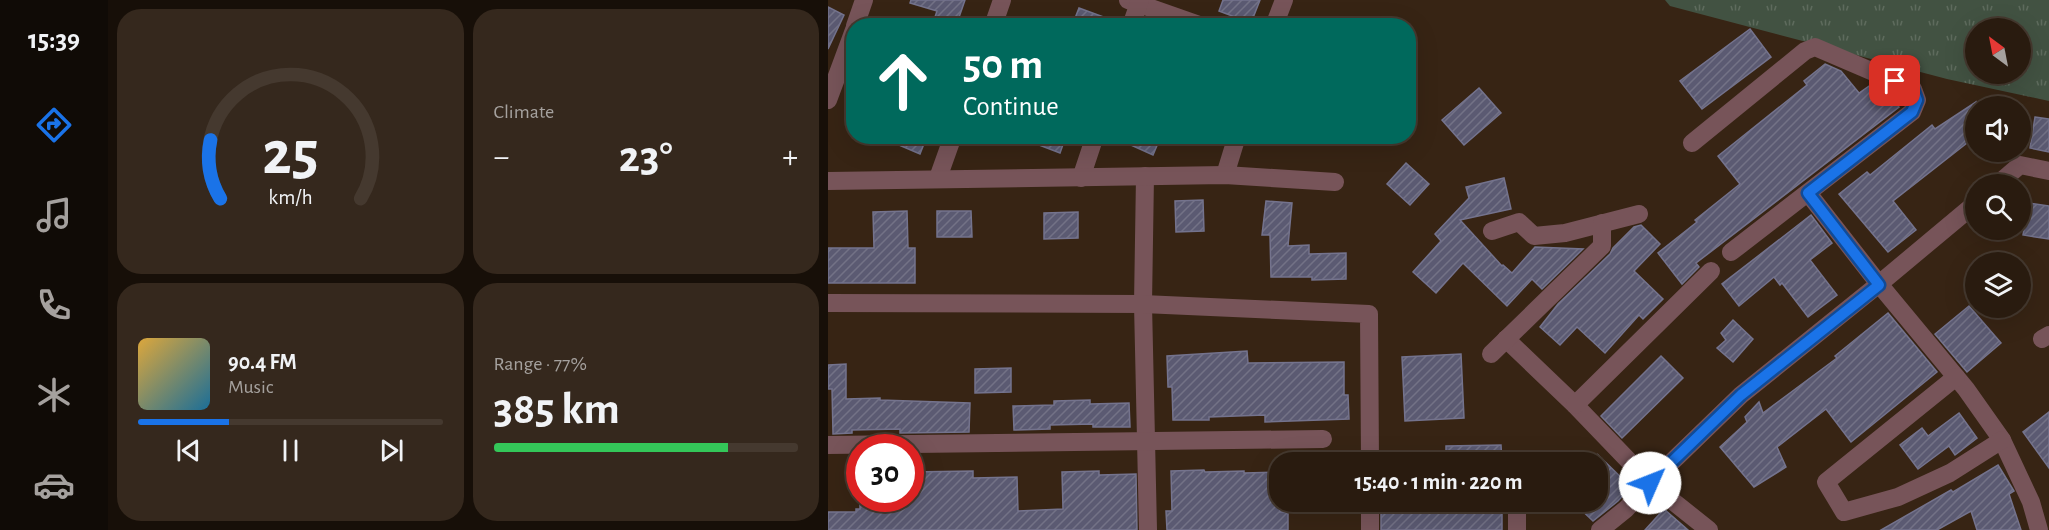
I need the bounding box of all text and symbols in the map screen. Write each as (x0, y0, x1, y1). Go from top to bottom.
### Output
north arrow (1965, 18, 2031, 84)
map controls (1965, 18, 2031, 318)
text: 15:39 (28, 26, 80, 53)
icon: ahead (864, 42, 942, 120)
text: 50 m (963, 44, 1043, 86)
pin (1869, 55, 1920, 106)
icon: arrive (1878, 64, 1911, 97)
text: Continue (963, 93, 1059, 120)
button: sound (1965, 96, 2031, 162)
text: Climate (494, 102, 554, 122)
icon: directions (33, 104, 75, 146)
text: 25 (262, 123, 318, 185)
text: 23° (619, 135, 673, 180)
text: − (494, 141, 509, 174)
text: + (782, 141, 798, 174)
button: search (1965, 174, 2031, 240)
text: km/h (268, 187, 312, 208)
icon: music (33, 194, 75, 236)
button: layers (1965, 252, 2031, 318)
icon: phone (33, 284, 75, 326)
text: 90.4 FM (228, 351, 297, 373)
text: Range · 77% (494, 354, 587, 374)
icon: climate (33, 374, 75, 416)
text: Music (228, 377, 274, 397)
text: 385 km (494, 387, 620, 432)
icon: previous (172, 434, 205, 467)
icon: pause (274, 434, 307, 467)
icon: next (375, 434, 408, 467)
speed limit sign: 30 (846, 434, 924, 512)
position arrow (1618, 451, 1682, 515)
icon: car (33, 464, 75, 506)
text: 15:40 · 1 min · 220 m (1355, 471, 1523, 493)

